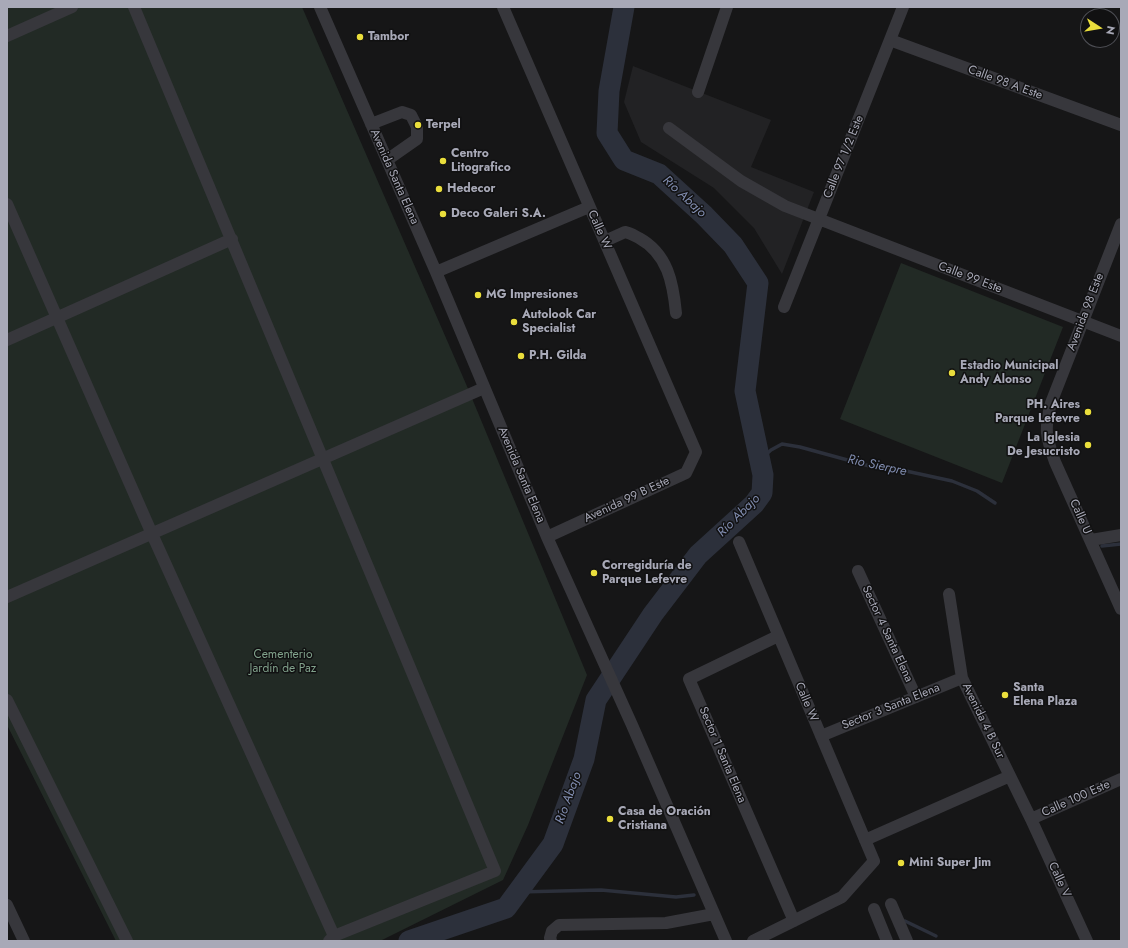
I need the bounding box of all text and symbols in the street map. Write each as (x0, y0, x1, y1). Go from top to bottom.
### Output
north arrow (1080, 8, 1120, 48)
text: N (1102, 24, 1119, 36)
place label: Tambor (368, 30, 409, 44)
marker: Tambor (355, 32, 365, 42)
street label: Calle 98 A Este (966, 63, 1044, 103)
street label: Calle 97 1/2 Este (821, 113, 867, 201)
place label: Terpel (426, 118, 461, 132)
marker: Terpel (413, 120, 423, 130)
street label: Avenida Santa Elena (367, 127, 421, 227)
place label: Centro Litografico (451, 147, 511, 175)
marker: Centro Litografico (438, 156, 448, 166)
water label: Río Abajo (659, 173, 709, 221)
place label: Hedecor (447, 182, 496, 196)
marker: Hedecor (434, 184, 444, 194)
place label: Deco Galeri S.A. (451, 207, 546, 221)
street label: Calle W (584, 208, 614, 252)
marker: Deco Galeri S.A. (438, 209, 448, 219)
street label: Calle 99 Este (936, 259, 1004, 297)
street label: Avenida 98 Este (1065, 271, 1107, 353)
place label: MG Impresiones (486, 288, 578, 302)
marker: MG Impresiones (473, 290, 483, 300)
place label: Autolook Car Specialist (522, 308, 596, 336)
marker: Autolook Car Specialist (509, 317, 519, 327)
place label: P.H. Gilda (529, 349, 587, 363)
marker: P.H. Gilda (516, 351, 526, 361)
place label: Estadio Municipal Andy Alonso (960, 359, 1059, 387)
marker: Estadio Municipal Andy Alonso (947, 368, 957, 378)
place label: PH. Aires Parque Lefevre (995, 398, 1080, 426)
marker: PH. Aires Parque Lefevre (1083, 407, 1093, 417)
street label: Avenida Santa Elena (494, 425, 548, 525)
place label: La Iglesia De Jesucristo (1007, 431, 1080, 459)
marker: La Iglesia De Jesucristo (1083, 440, 1093, 450)
water label: Rio Sierpre (846, 452, 908, 480)
street label: Avenida 99 B Este (582, 474, 672, 526)
water label: Río Abajo (714, 491, 764, 541)
street label: Calle U (1066, 497, 1094, 537)
place label: Corregiduría de Parque Lefevre (602, 559, 692, 587)
marker: Corregiduría de Parque Lefevre (589, 568, 599, 578)
street label: Sector 4 Santa Elena (858, 583, 916, 685)
park label: Cementerio Jardín de Paz (250, 648, 316, 676)
street label: Calle W (791, 680, 821, 724)
street label: Sector 3 Santa Elena (840, 681, 942, 733)
street label: Avenida 4 B Sur (959, 681, 1007, 761)
place label: Santa Elena Plaza (1013, 681, 1077, 709)
marker: Santa Elena Plaza (1000, 690, 1010, 700)
street label: Sector 1 Santa Elena (695, 705, 749, 805)
water label: Río Abajo (552, 770, 586, 826)
street label: Calle 100 Este (1040, 778, 1112, 820)
place label: Casa de Oración Cristiana (618, 805, 711, 833)
marker: Casa de Oración Cristiana (605, 814, 615, 824)
place label: Mini Super Jim (909, 856, 991, 870)
marker: Mini Super Jim (896, 858, 906, 868)
street label: Calle V (1045, 860, 1073, 900)

